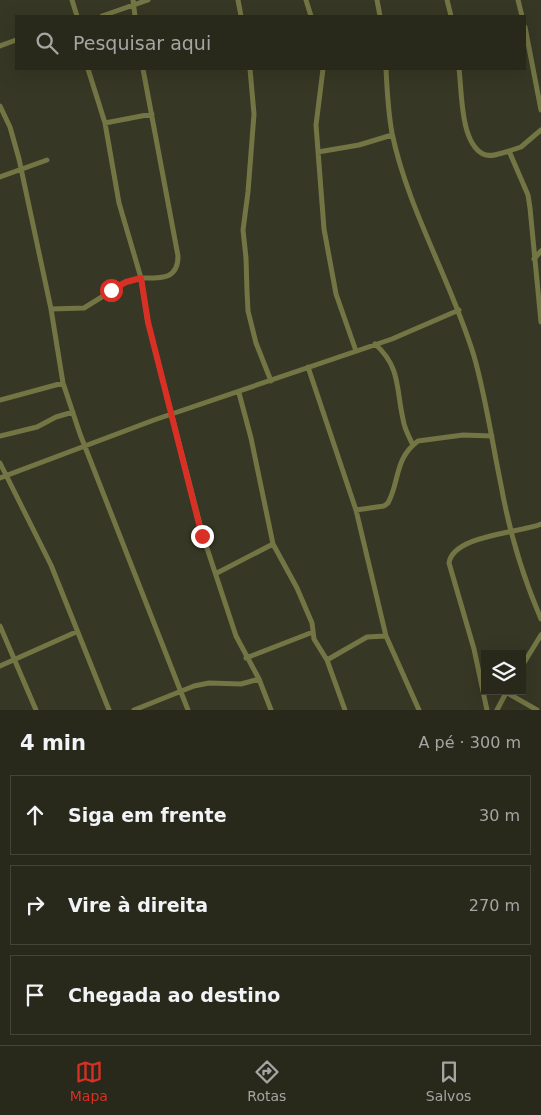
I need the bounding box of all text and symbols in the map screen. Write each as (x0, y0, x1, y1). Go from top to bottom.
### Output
search box (15, 15, 526, 70)
icon: search (33, 29, 61, 57)
text: Pesquisar aqui (73, 32, 211, 54)
route start (100, 279, 123, 302)
route end (191, 525, 214, 548)
map controls (481, 650, 526, 695)
button: layers (481, 650, 526, 695)
text: 4 min (20, 731, 86, 755)
text: A pé · 300 m (419, 733, 521, 752)
icon: ahead (21, 801, 49, 829)
text: Siga em frente (68, 804, 227, 826)
text: 30 m (479, 806, 520, 825)
icon: right (21, 891, 49, 919)
text: Vire à direita (68, 894, 208, 916)
text: 270 m (469, 896, 520, 915)
icon: arrive (21, 981, 49, 1009)
text: Chegada ao destino (68, 984, 280, 1006)
tab: Mapa (70, 1058, 108, 1104)
tab: Rotas (247, 1058, 286, 1104)
tab: Salvos (426, 1058, 471, 1104)

